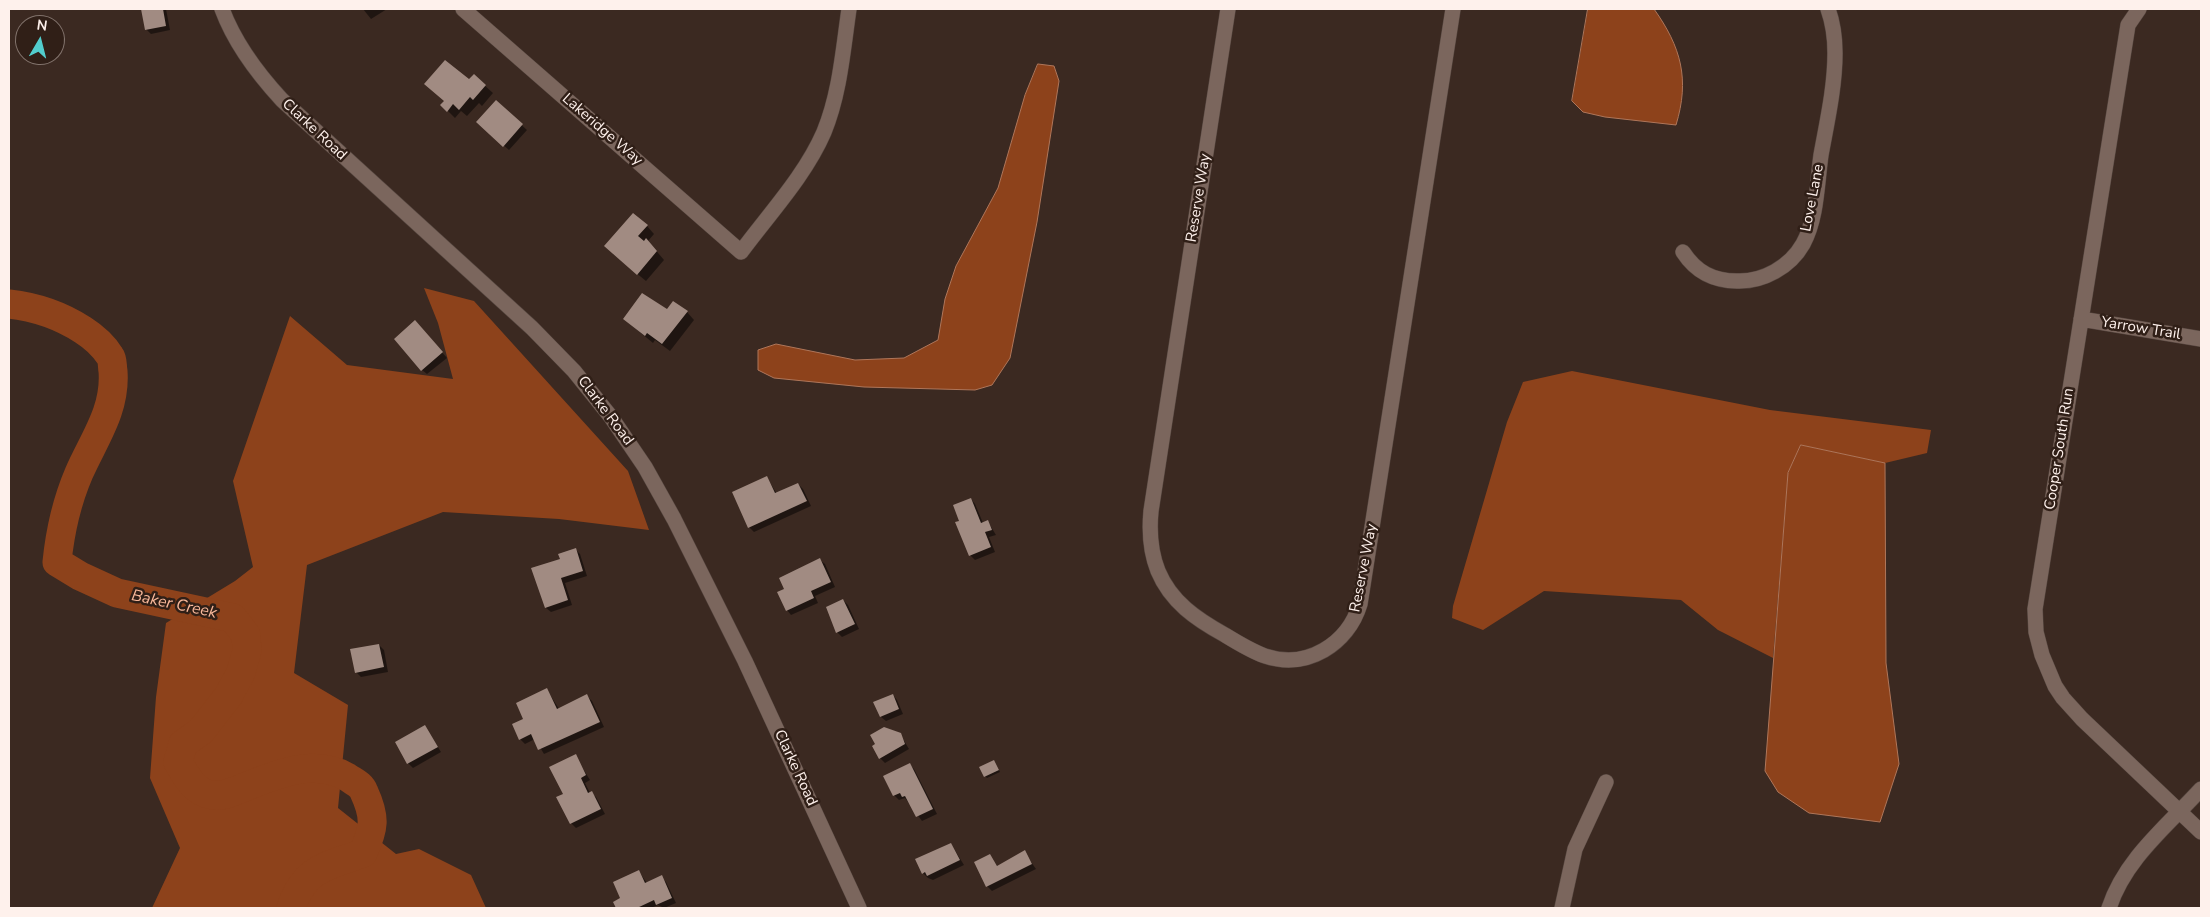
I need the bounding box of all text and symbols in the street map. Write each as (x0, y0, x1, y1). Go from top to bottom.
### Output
north arrow (15, 15, 65, 65)
text: N (35, 16, 49, 36)
street label: Lakeridge Way (558, 90, 646, 170)
street label: Clarke Road (278, 95, 350, 165)
street label: Reserve Way (1183, 152, 1215, 244)
street label: Love Lane (1798, 163, 1828, 233)
street label: Yarrow Trail (2100, 314, 2182, 344)
street label: Clarke Road (573, 373, 637, 449)
street label: Cooper South Run (2042, 387, 2078, 511)
street label: Reserve Way (1347, 522, 1381, 614)
water label: Baker Creek (130, 587, 218, 623)
street label: Clarke Road (770, 727, 820, 809)

